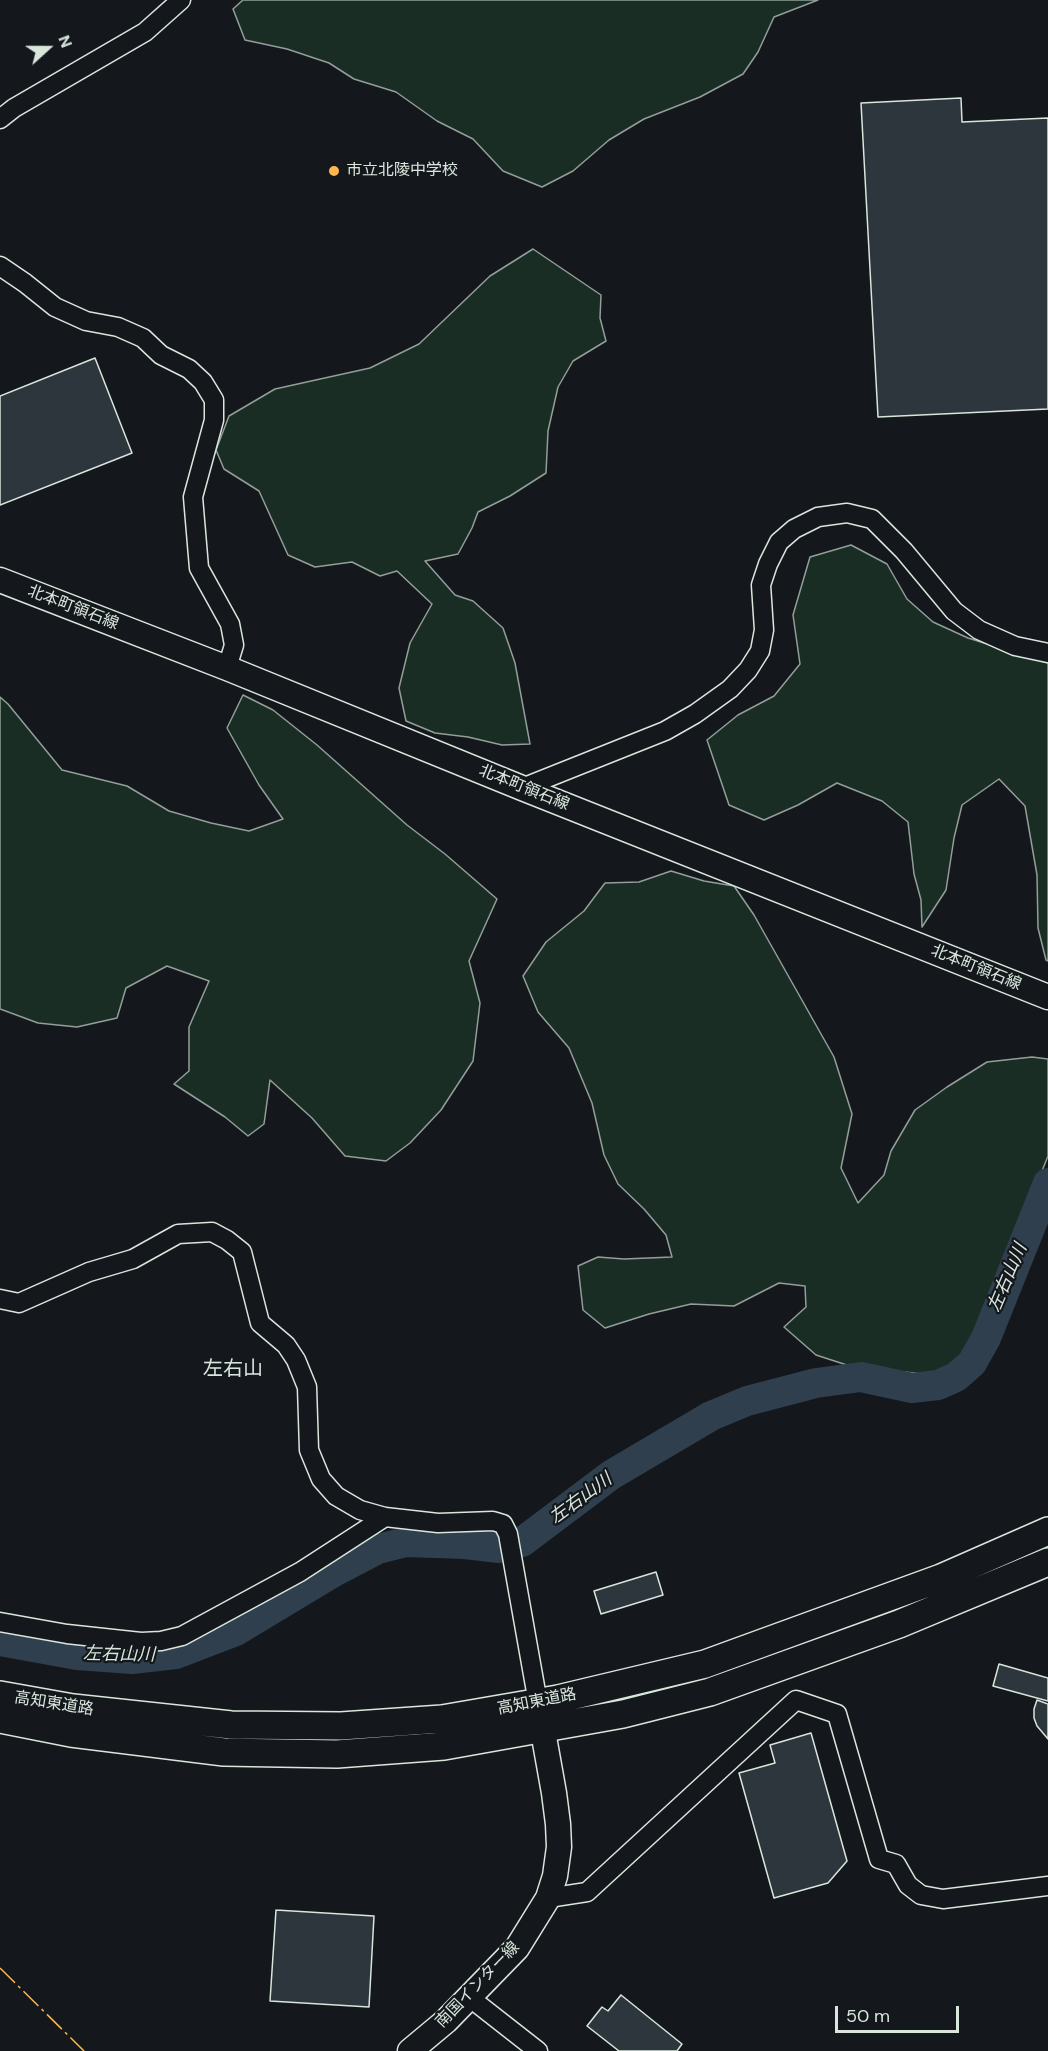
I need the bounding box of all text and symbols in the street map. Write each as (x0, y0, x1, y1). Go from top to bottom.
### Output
north arrow (18, 18, 78, 78)
text: N (53, 32, 77, 51)
place label: 市立北陵中学校 (346, 161, 458, 181)
marker: 市立北陵中学校 (327, 164, 341, 178)
street label: 北本町領石線 (25, 582, 121, 634)
street label: 北本町領石線 (476, 761, 572, 815)
street label: 北本町領石線 (928, 941, 1024, 995)
water label: 左右山川 (984, 1241, 1032, 1315)
district label: 左右山 (203, 1358, 263, 1382)
water label: 左右山川 (546, 1469, 616, 1529)
water label: 左右山川 (83, 1644, 155, 1666)
street label: 高知東道路 (496, 1685, 578, 1719)
street label: 高知東道路 (13, 1688, 95, 1720)
street label: 南国インター線 (432, 1938, 524, 2032)
scale bar (838, 1994, 962, 2032)
text: 50 m (846, 2004, 890, 2028)

